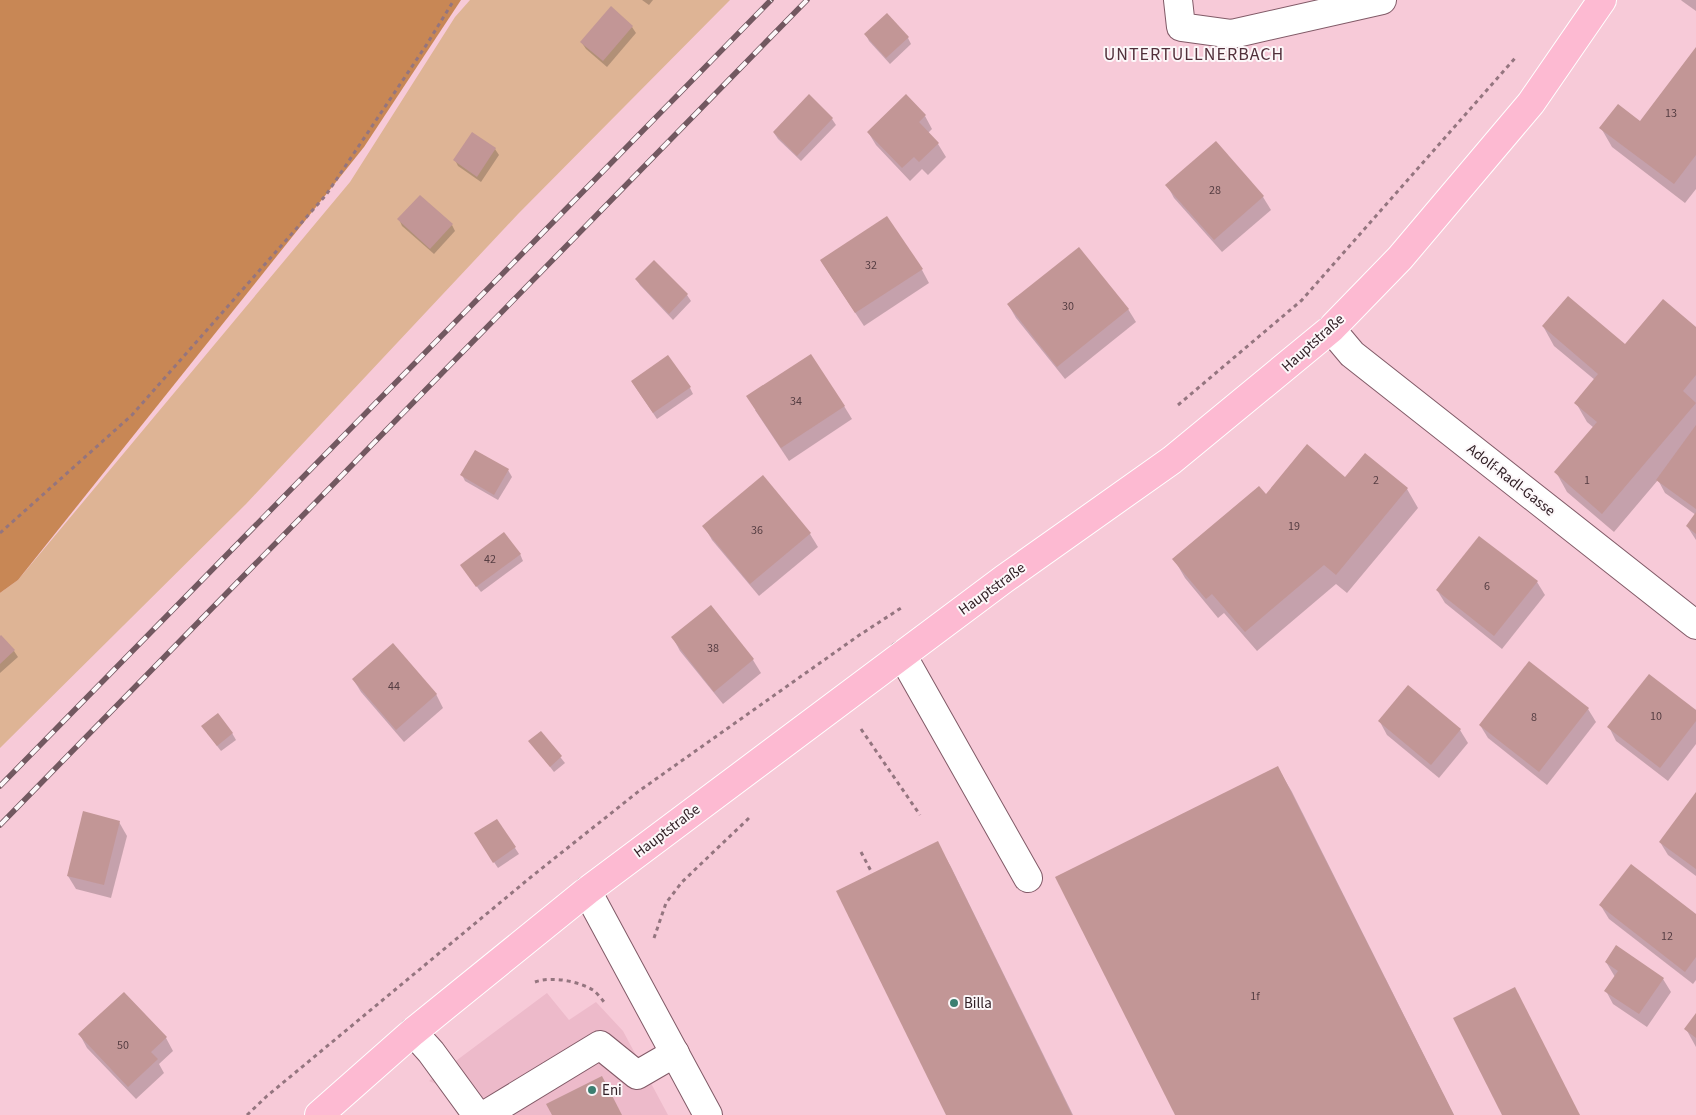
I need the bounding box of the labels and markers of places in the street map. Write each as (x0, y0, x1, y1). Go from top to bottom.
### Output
place label: Billa (964, 993, 992, 1014)
marker: Billa (948, 997, 960, 1009)
place label: Eni (602, 1080, 622, 1101)
marker: Eni (586, 1084, 598, 1096)

